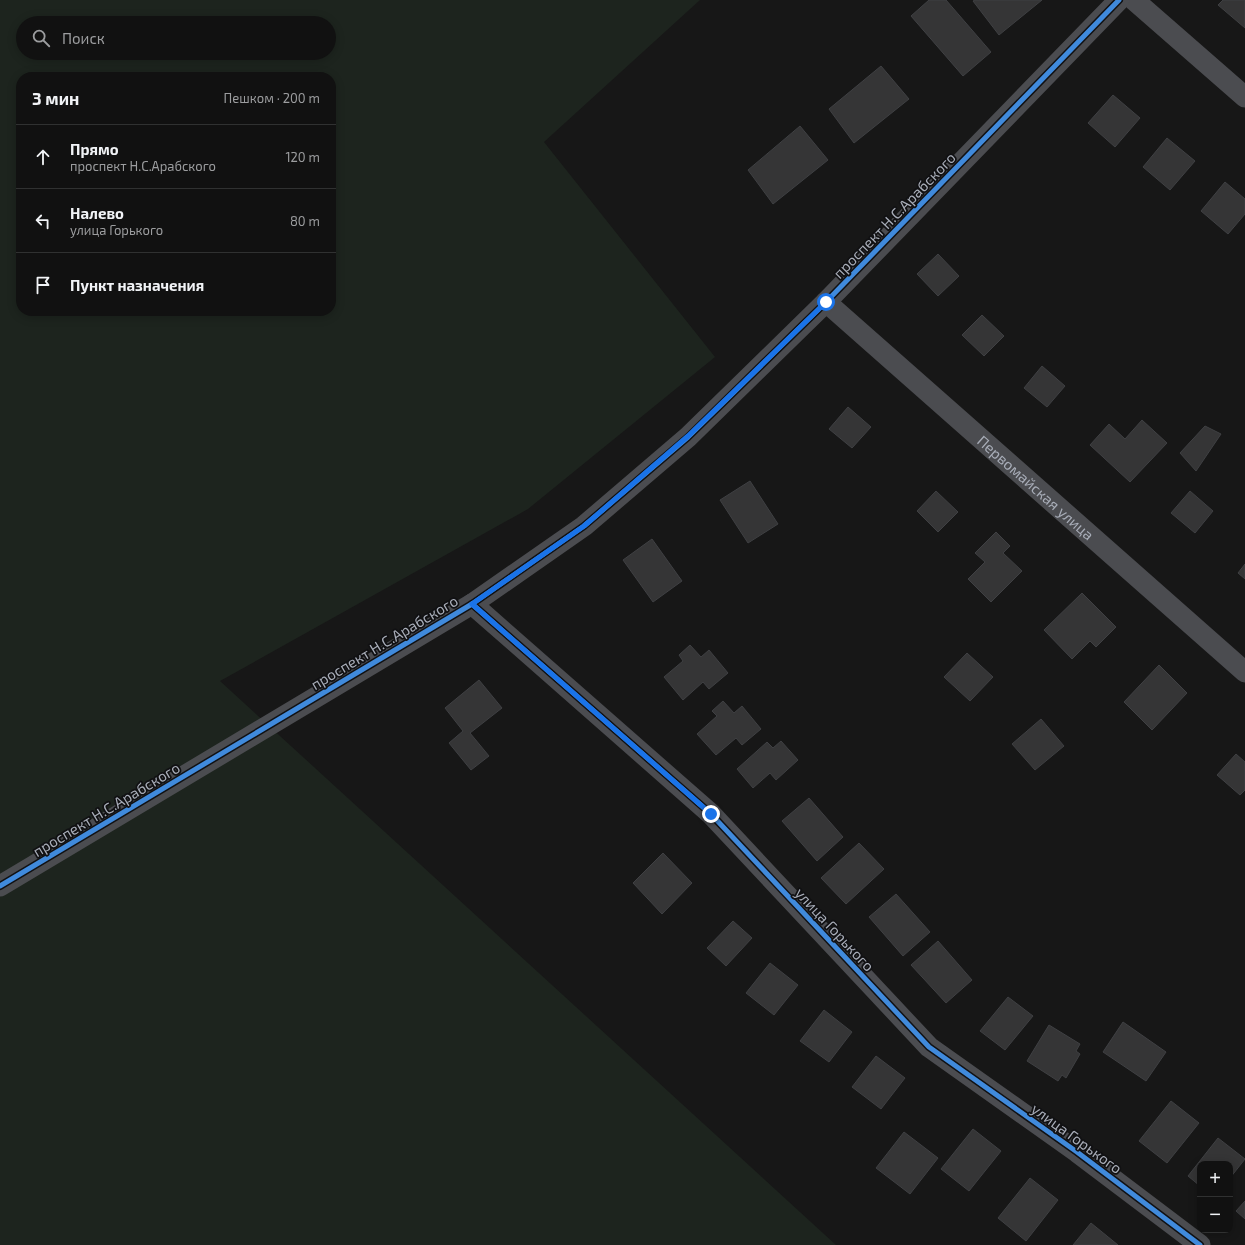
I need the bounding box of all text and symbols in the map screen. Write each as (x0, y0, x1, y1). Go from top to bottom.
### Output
search box (16, 16, 336, 60)
icon: search (30, 27, 52, 49)
text: Поиск (62, 29, 105, 47)
text: 3 мин (32, 88, 79, 108)
text: Пешком · 200 m (224, 90, 320, 106)
text: Прямо (70, 140, 119, 158)
icon: ahead (32, 146, 54, 168)
street label: проспект Н.С.Арабского (829, 148, 959, 282)
text: 120 m (285, 149, 320, 165)
text: проспект Н.С.Арабского (70, 158, 216, 174)
text: Налево (70, 204, 124, 222)
icon: left (32, 210, 54, 232)
text: 80 m (290, 213, 320, 229)
text: улица Горького (70, 222, 163, 238)
icon: arrive (32, 274, 54, 296)
text: Пункт назначения (70, 276, 204, 294)
route start (817, 293, 835, 311)
street label: Первомайская улица (974, 431, 1098, 543)
street label: проспект Н.С.Арабского (307, 591, 461, 693)
street label: проспект Н.С.Арабского (29, 758, 183, 860)
route end (702, 805, 720, 823)
street label: улица Горького (791, 884, 878, 975)
street label: улица Горького (1028, 1099, 1126, 1178)
map controls (1197, 1161, 1233, 1233)
button: + (1197, 1161, 1233, 1197)
button: − (1197, 1197, 1233, 1233)

